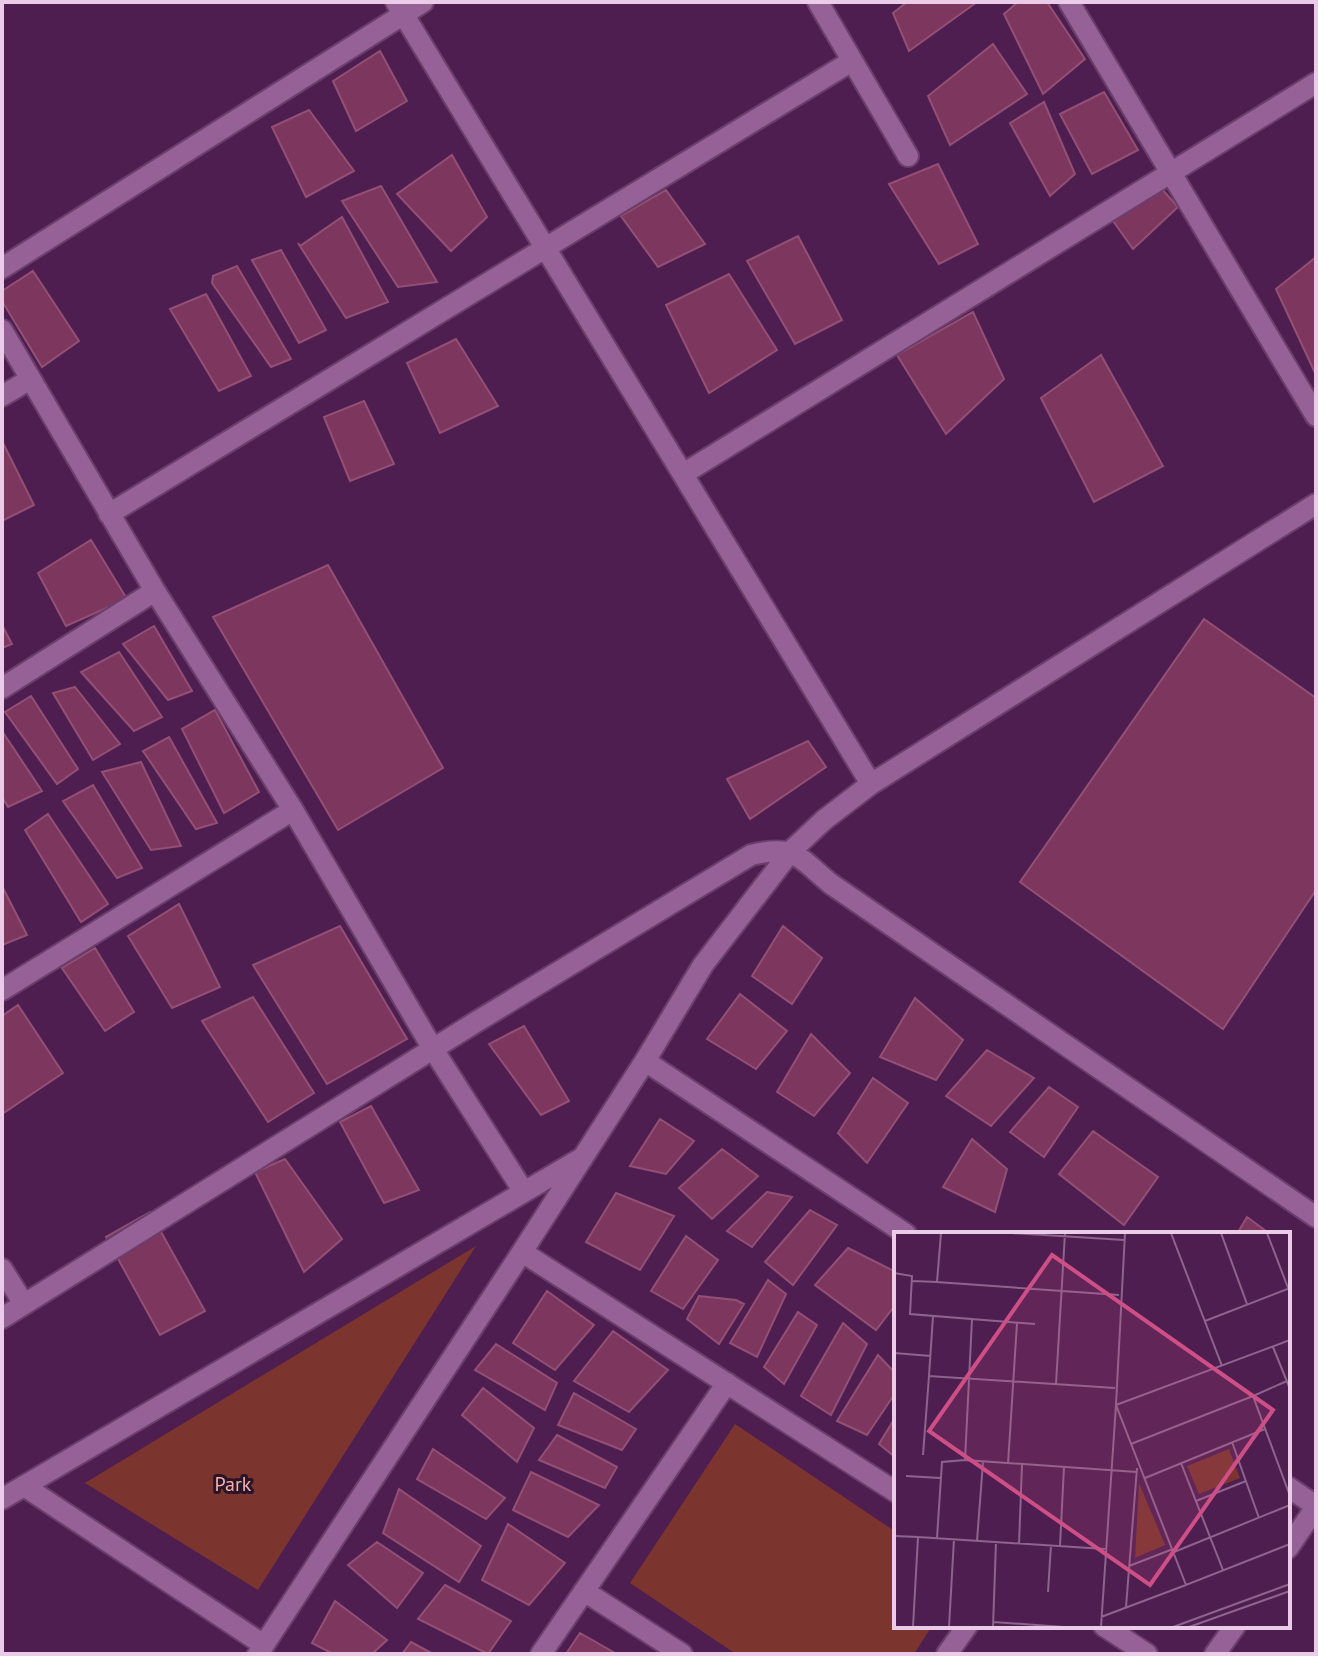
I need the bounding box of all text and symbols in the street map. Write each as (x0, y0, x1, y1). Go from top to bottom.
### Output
inset map (894, 1232, 1290, 1628)
park label: Park (215, 1471, 252, 1497)

